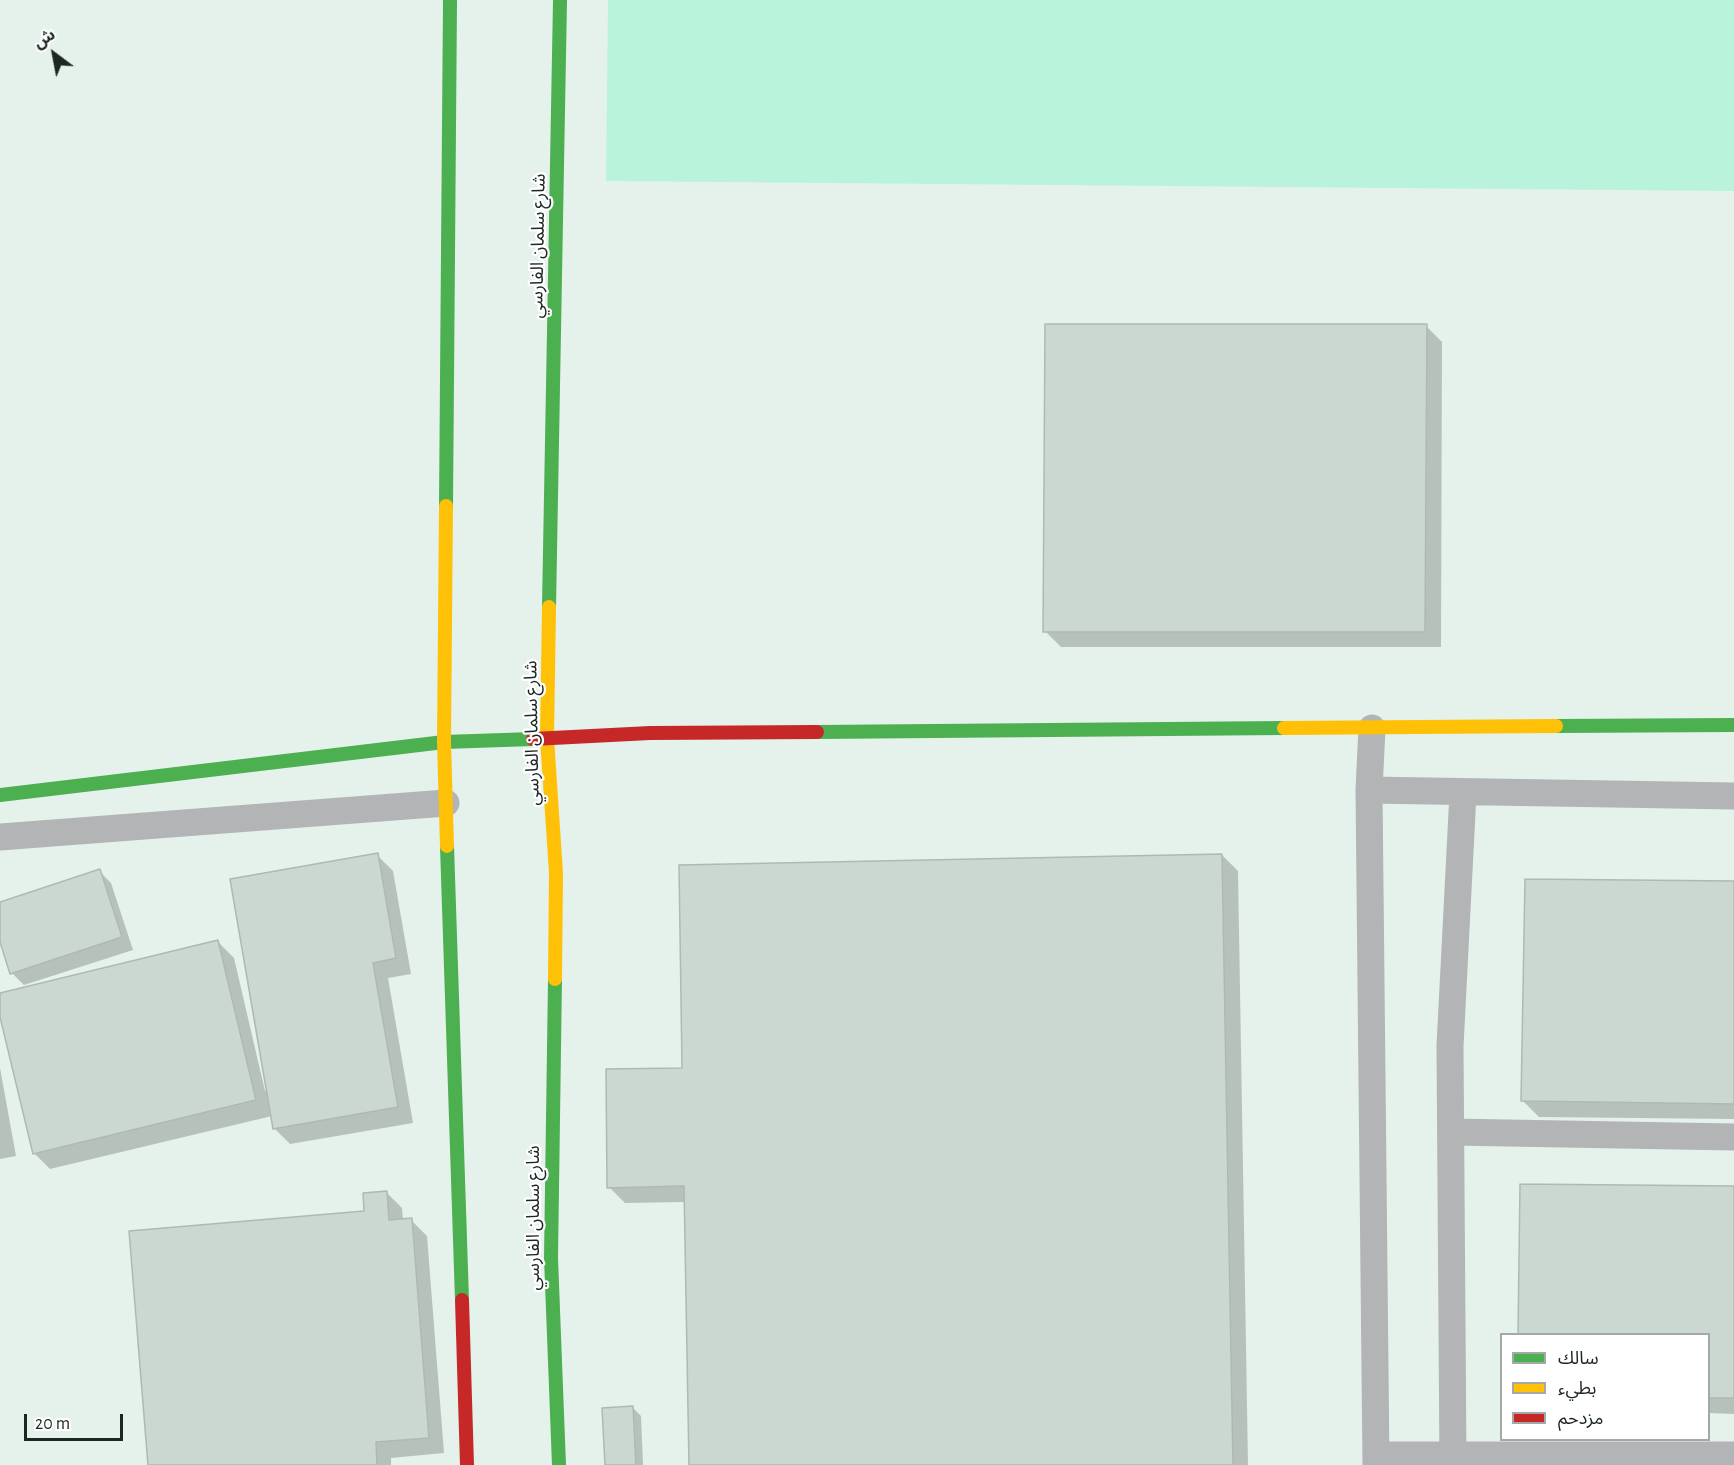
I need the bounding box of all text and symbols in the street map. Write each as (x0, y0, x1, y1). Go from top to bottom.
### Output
north arrow (24, 24, 84, 84)
text: ش (31, 26, 58, 51)
street label: شارع سلمان الفارسي (526, 173, 550, 319)
street label: شارع سلمان الفارسي (520, 660, 544, 806)
street label: شارع سلمان الفارسي (523, 1145, 545, 1291)
legend (1500, 1333, 1710, 1441)
text: سالك (1558, 1350, 1599, 1368)
text: بطيء (1558, 1380, 1596, 1398)
scale bar (27, 1402, 126, 1440)
text: مزدحم (1558, 1410, 1603, 1428)
text: 20 m (35, 1415, 70, 1433)

